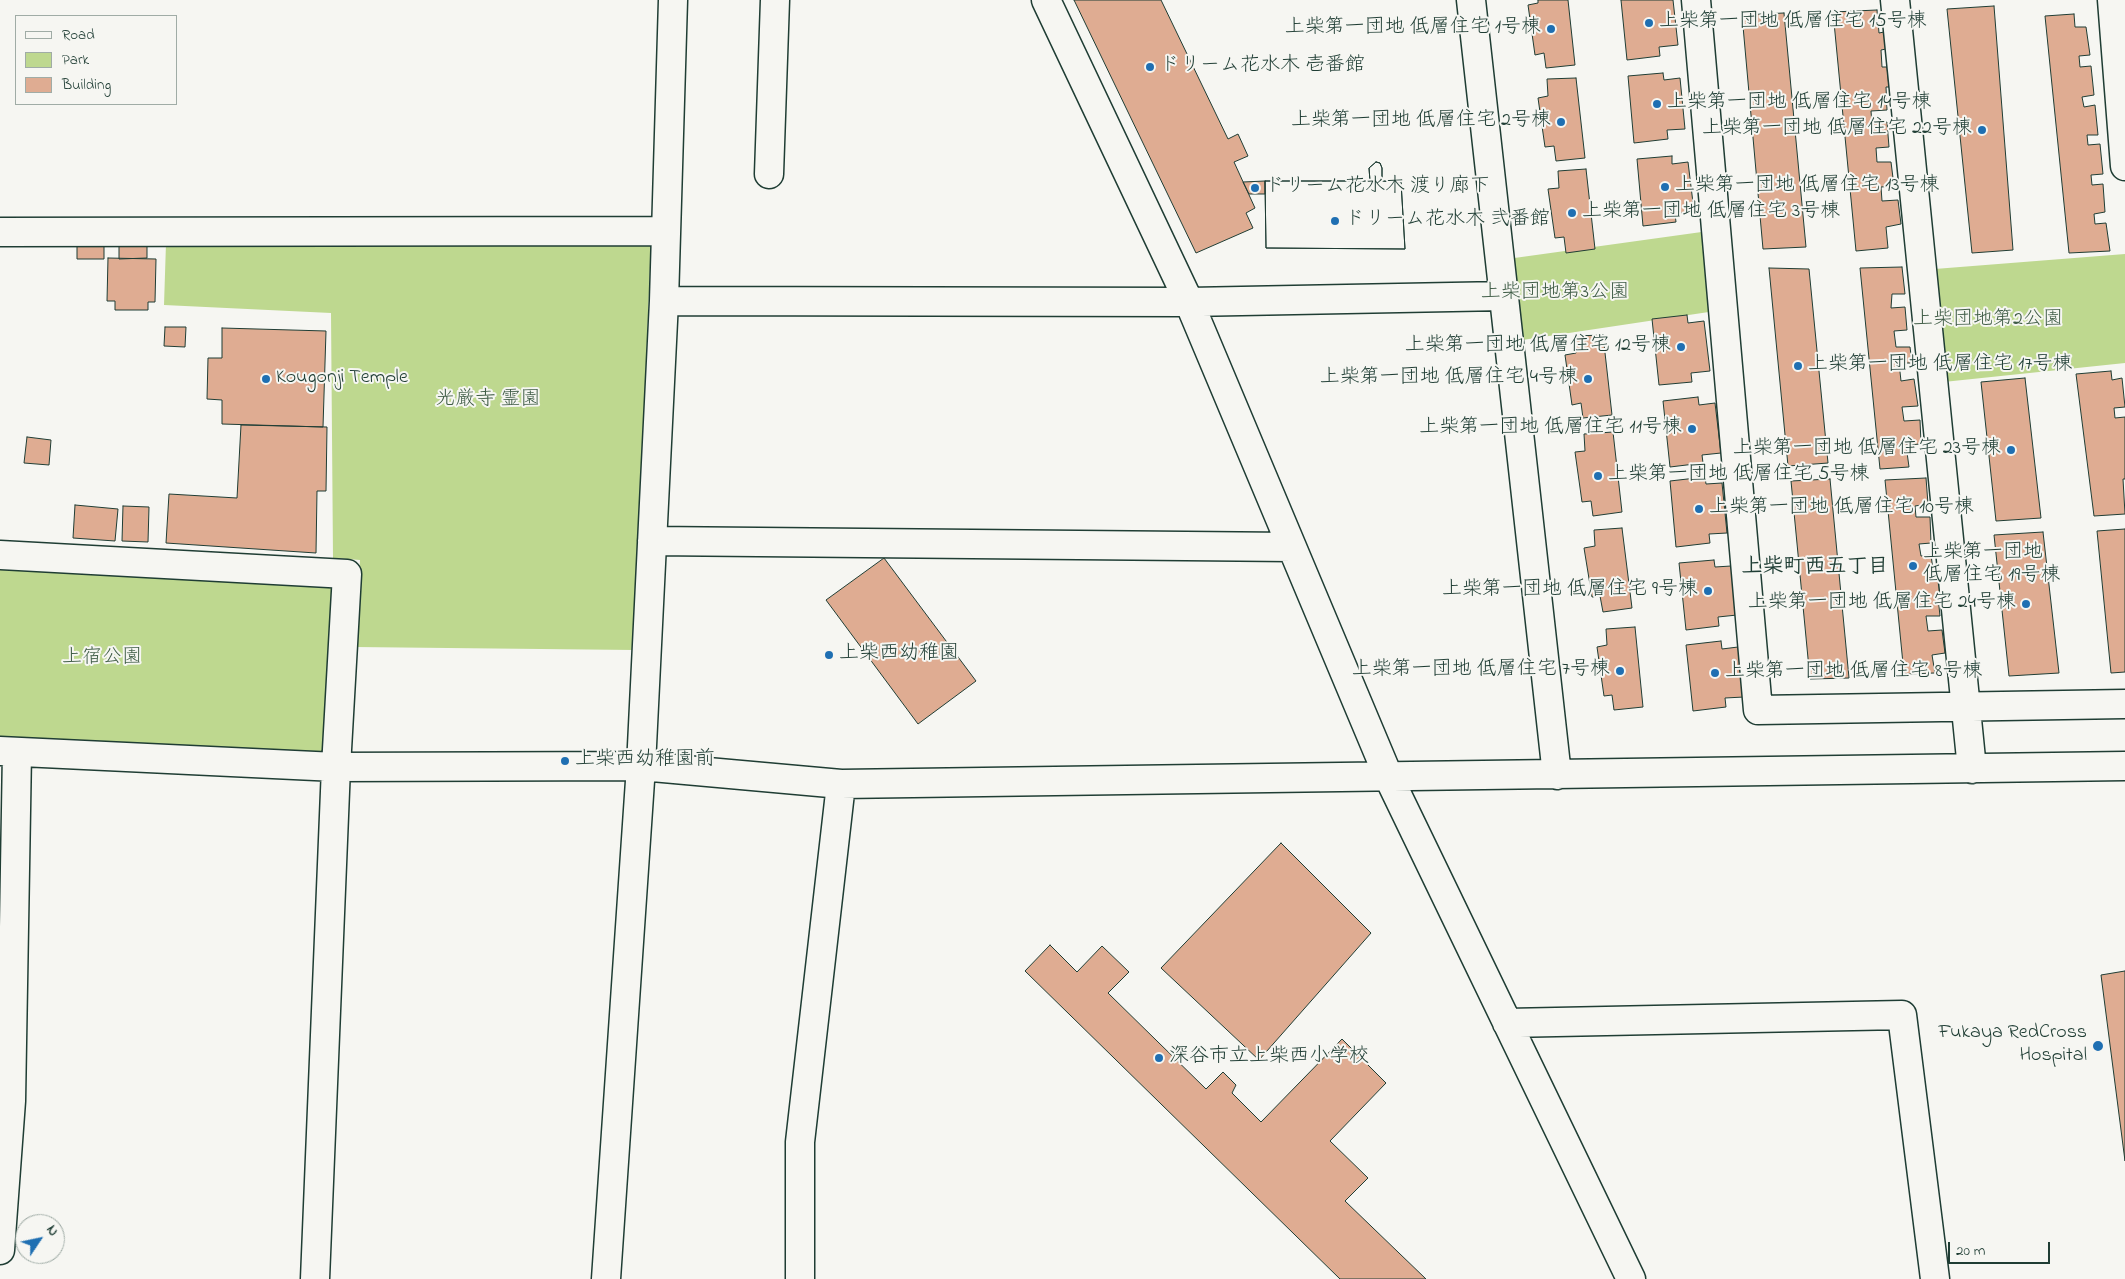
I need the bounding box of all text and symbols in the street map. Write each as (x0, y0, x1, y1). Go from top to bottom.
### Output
place label: 上柴第一団地 低層住宅 15号棟 (1659, 11, 1927, 35)
legend (15, 15, 178, 105)
place label: 上柴第一団地 低層住宅 1号棟 (1285, 17, 1541, 41)
marker: 上柴第一団地 低層住宅 15号棟 (1643, 17, 1655, 29)
marker: 上柴第一団地 低層住宅 1号棟 (1545, 23, 1557, 35)
text: Road (62, 24, 95, 46)
text: Park (62, 49, 89, 71)
place label: ドリーム花水木 壱番館 (1160, 55, 1365, 79)
marker: ドリーム花水木 壱番館 (1144, 61, 1156, 73)
text: Building (62, 74, 111, 96)
place label: 上柴第一団地 低層住宅 14号棟 (1667, 92, 1932, 116)
marker: 上柴第一団地 低層住宅 14号棟 (1651, 98, 1663, 110)
place label: 上柴第一団地 低層住宅 2号棟 (1291, 110, 1551, 134)
marker: 上柴第一団地 低層住宅 2号棟 (1555, 116, 1567, 128)
place label: 上柴第一団地 低層住宅 22号棟 (1702, 118, 1972, 142)
marker: 上柴第一団地 低層住宅 22号棟 (1976, 124, 1988, 136)
place label: 上柴第一団地 低層住宅 13号棟 (1675, 175, 1940, 199)
place label: ドリーム花水木 渡り廊下 (1265, 176, 1490, 200)
marker: 上柴第一団地 低層住宅 13号棟 (1659, 181, 1671, 193)
marker: ドリーム花水木 渡り廊下 (1249, 182, 1261, 194)
place label: 上柴第一団地 低層住宅 3号棟 (1582, 201, 1840, 225)
marker: 上柴第一団地 低層住宅 3号棟 (1566, 207, 1578, 219)
place label: ドリーム花水木 弐番館 (1345, 209, 1550, 233)
marker: ドリーム花水木 弐番館 (1329, 215, 1341, 227)
park label: 上柴団地第3公園 (1481, 282, 1629, 306)
park label: 上柴団地第2公園 (1913, 309, 2063, 333)
place label: 上柴第一団地 低層住宅 12号棟 (1405, 335, 1671, 359)
marker: 上柴第一団地 低層住宅 12号棟 (1675, 341, 1687, 353)
place label: 上柴第一団地 低層住宅 17号棟 (1808, 354, 2073, 378)
marker: 上柴第一団地 低層住宅 17号棟 (1792, 360, 1804, 372)
place label: Kougonji Temple (276, 367, 408, 391)
place label: 上柴第一団地 低層住宅 4号棟 (1320, 367, 1578, 391)
marker: Kougonji Temple (260, 373, 272, 385)
marker: 上柴第一団地 低層住宅 4号棟 (1582, 373, 1594, 385)
park label: 光厳寺 霊園 (436, 389, 540, 413)
place label: 上柴第一団地 低層住宅 11号棟 (1419, 417, 1682, 441)
marker: 上柴第一団地 低層住宅 11号棟 (1686, 423, 1698, 435)
place label: 上柴第一団地 低層住宅 23号棟 (1733, 438, 2001, 462)
marker: 上柴第一団地 低層住宅 23号棟 (2005, 444, 2017, 456)
place label: 上柴第一団地 低層住宅 5号棟 (1608, 464, 1869, 488)
marker: 上柴第一団地 低層住宅 5号棟 (1592, 470, 1604, 482)
place label: 上柴第一団地 低層住宅 10号棟 (1709, 497, 1974, 521)
marker: 上柴第一団地 低層住宅 10号棟 (1693, 503, 1705, 515)
place label: 上柴第一団地 低層住宅 19号棟 (1923, 542, 2060, 589)
district label: 上柴町西五丁目 (1742, 556, 1888, 582)
marker: 上柴第一団地 低層住宅 19号棟 (1907, 560, 1919, 572)
place label: 上柴第一団地 低層住宅 9号棟 (1442, 579, 1698, 603)
marker: 上柴第一団地 低層住宅 9号棟 (1702, 585, 1714, 597)
place label: 上柴第一団地 低層住宅 24号棟 (1748, 592, 2016, 616)
marker: 上柴第一団地 低層住宅 24号棟 (2020, 598, 2032, 610)
place label: 上柴西幼稚園 (839, 643, 959, 667)
park label: 上宿公園 (62, 647, 142, 671)
marker: 上柴西幼稚園 (823, 649, 835, 661)
place label: 上柴第一団地 低層住宅 7号棟 (1352, 659, 1610, 683)
place label: 上柴第一団地 低層住宅 8号棟 (1725, 661, 1982, 685)
marker: 上柴第一団地 低層住宅 7号棟 (1614, 665, 1626, 677)
marker: 上柴第一団地 低層住宅 8号棟 (1709, 667, 1721, 679)
place label: 上柴西幼稚園前 (575, 749, 715, 773)
marker: 上柴西幼稚園前 (559, 755, 571, 767)
place label: Fukaya RedCross Hospital (1938, 1022, 2087, 1069)
marker: Fukaya RedCross Hospital (2091, 1039, 2105, 1053)
place label: 深谷市立上柴西小学校 (1169, 1046, 1369, 1070)
marker: 深谷市立上柴西小学校 (1153, 1052, 1165, 1064)
north arrow (15, 1214, 65, 1264)
text: N (41, 1221, 63, 1241)
scale bar (1950, 1232, 2052, 1264)
text: 20 m (1956, 1240, 1985, 1262)

